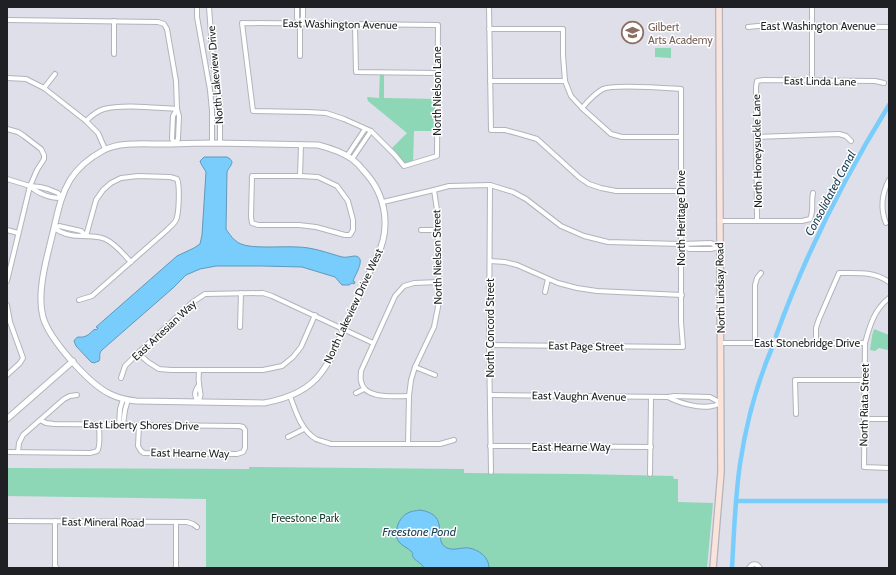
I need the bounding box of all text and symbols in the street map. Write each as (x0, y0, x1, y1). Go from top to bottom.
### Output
street label: East Washington Avenue (282, 16, 398, 32)
street label: East Washington Avenue (760, 19, 876, 33)
school or university icon: Gilbert Arts Academy (619, 20, 645, 46)
place label: Gilbert Arts Academy (648, 20, 713, 47)
street label: North Lakeview Drive (204, 25, 226, 125)
street label: North Nielson Lane (430, 46, 444, 136)
street label: East Linda Lane (784, 73, 857, 89)
street label: North Honeysuckle Lane (749, 94, 765, 208)
water label: Consolidated Canal (801, 148, 859, 238)
street label: North Heritage Drive (674, 170, 688, 266)
street label: North Nielson Street (429, 209, 445, 305)
street label: North Lindsay Road (712, 242, 728, 334)
street label: North Lakeview Drive West (320, 246, 386, 366)
street label: North Concord Street (483, 278, 497, 378)
street label: East Artesian Way (129, 296, 199, 363)
street label: East Stonebridge Drive (754, 336, 860, 350)
street label: East Page Street (548, 338, 624, 354)
street label: North Riata Street (856, 363, 872, 447)
street label: East Vaughn Avenue (532, 388, 627, 404)
street label: East Liberty Shores Drive (83, 417, 199, 433)
street label: East Hearne Way (532, 440, 611, 454)
street label: East Hearne Way (150, 445, 230, 461)
park label: Freestone Park (271, 511, 339, 525)
street label: East Mineral Road (62, 514, 144, 530)
water label: Freestone Pond (382, 524, 457, 539)

